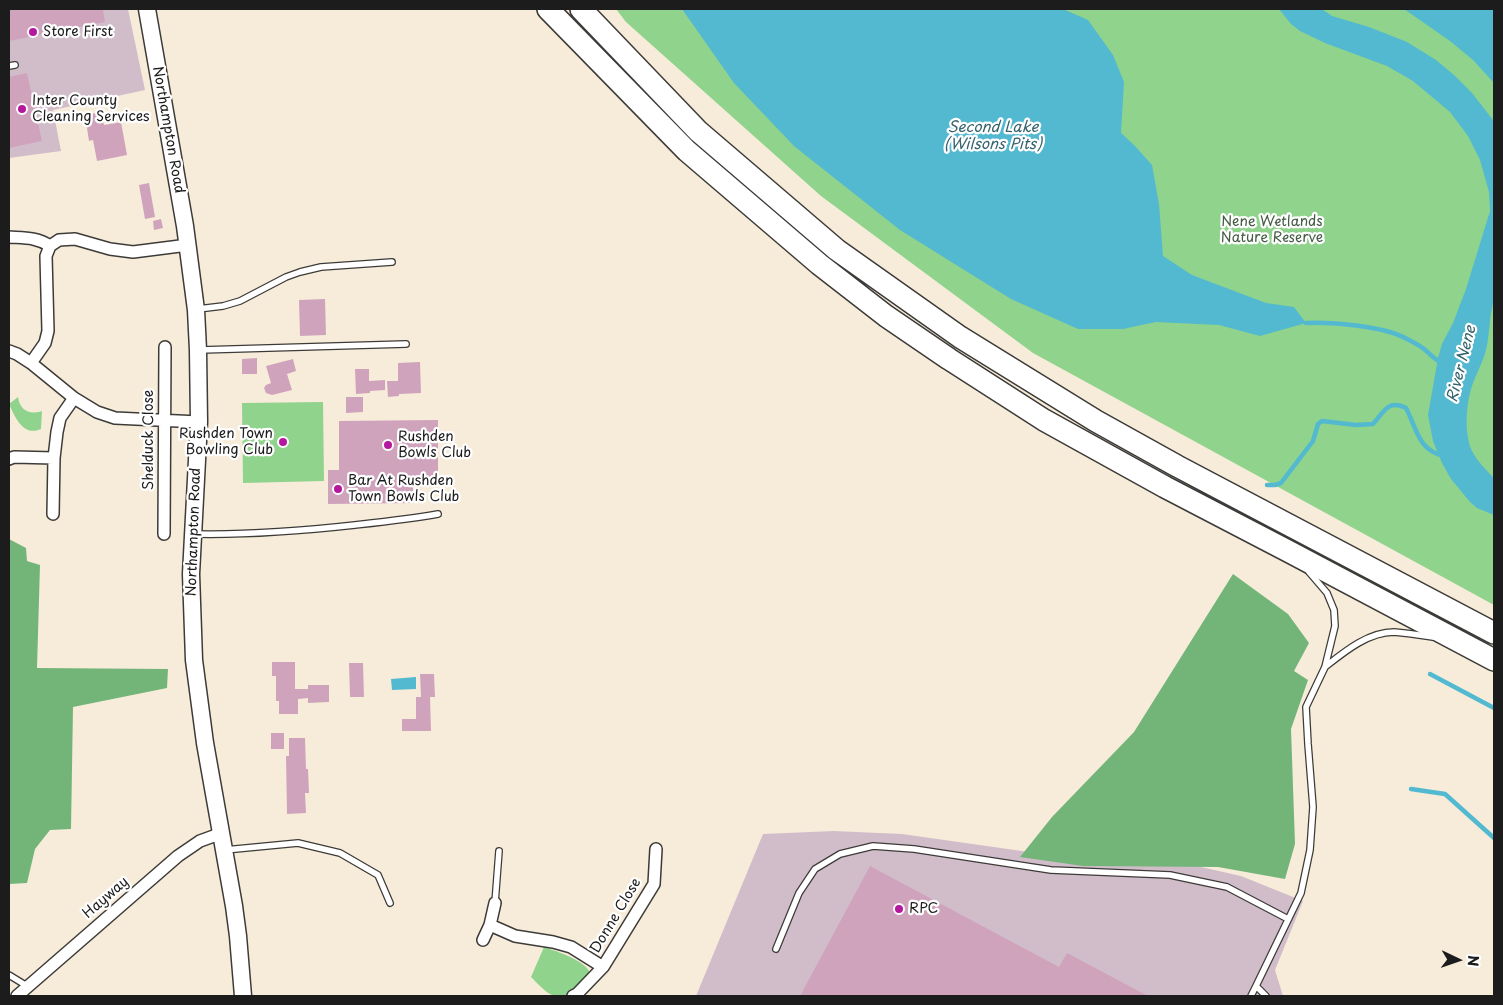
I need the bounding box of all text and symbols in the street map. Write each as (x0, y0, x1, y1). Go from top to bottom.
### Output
place label: Store First (43, 24, 113, 40)
marker: Store First (27, 26, 39, 38)
street label: Northampton Road (149, 65, 187, 195)
place label: Inter County Cleaning Services (32, 93, 150, 125)
marker: Inter County Cleaning Services (16, 103, 28, 115)
water label: Second Lake (Wilsons Pits) (944, 119, 1042, 154)
park label: Nene Wetlands Nature Reserve (1221, 214, 1323, 246)
water label: River Nene (1444, 324, 1480, 404)
street label: Shelduck Close (141, 390, 157, 490)
place label: Rushden Town Bowling Club (179, 426, 273, 458)
place label: Rushden Bowls Club (398, 429, 471, 462)
marker: Rushden Town Bowling Club (277, 436, 289, 448)
marker: Rushden Bowls Club (382, 439, 394, 451)
street label: Northampton Road (183, 467, 205, 597)
place label: Bar At Rushden Town Bowls Club (348, 473, 459, 506)
marker: Bar At Rushden Town Bowls Club (332, 483, 344, 495)
street label: Hayway (80, 874, 132, 922)
street label: Donne Close (587, 875, 645, 957)
place label: RPC (909, 901, 938, 917)
marker: RPC (893, 903, 905, 915)
north arrow (1433, 935, 1483, 985)
text: N (1463, 955, 1484, 967)

